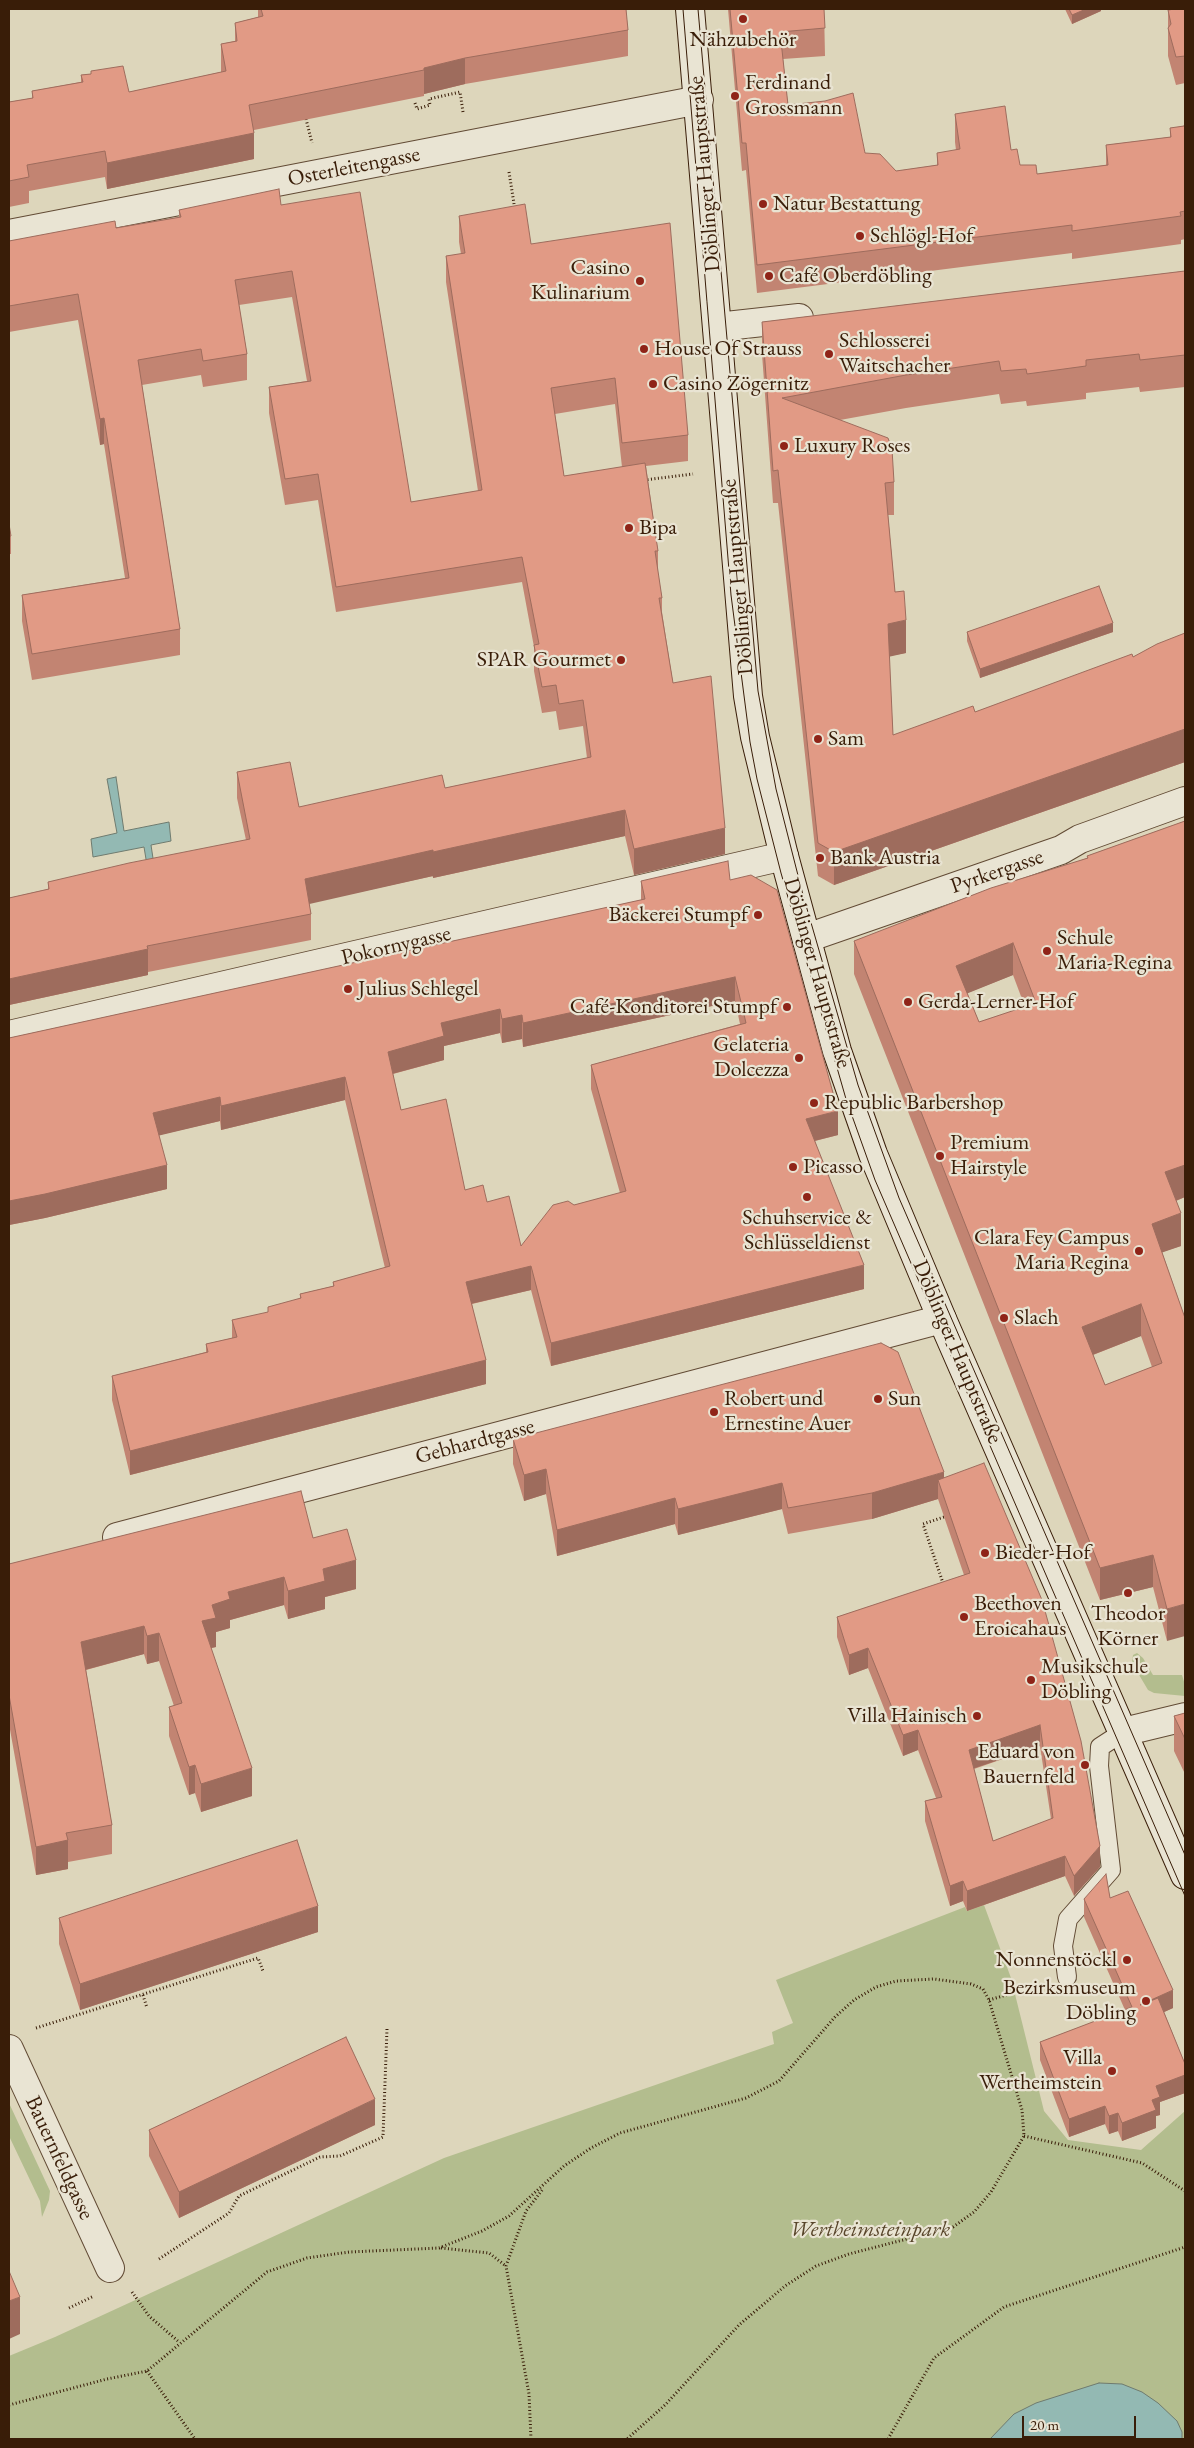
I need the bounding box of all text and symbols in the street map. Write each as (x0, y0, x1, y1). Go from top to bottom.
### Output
marker: Nähzubehör (737, 13, 749, 25)
place label: Nähzubehör (690, 27, 796, 53)
place label: Ferdinand Grossmann (745, 70, 843, 122)
street label: Döblinger Hauptstraße (683, 75, 727, 273)
marker: Ferdinand Grossmann (729, 90, 741, 102)
street label: Osterleitengasse (286, 141, 422, 193)
place label: Natur Bestattung (773, 191, 920, 217)
marker: Natur Bestattung (757, 198, 769, 210)
place label: Schlögl-Hof (870, 223, 973, 249)
marker: Schlögl-Hof (854, 230, 866, 242)
place label: Casino Kulinarium (531, 255, 630, 306)
place label: Café Oberdöbling (779, 263, 932, 289)
marker: Café Oberdöbling (763, 270, 775, 282)
marker: Casino Kulinarium (634, 275, 646, 287)
place label: Schlosserei Waitschacher (839, 328, 950, 380)
place label: House Of Strauss (654, 336, 802, 362)
marker: House Of Strauss (638, 343, 650, 355)
marker: Schlosserei Waitschacher (823, 348, 835, 360)
place label: Casino Zögernitz (663, 371, 809, 397)
marker: Casino Zögernitz (647, 378, 659, 390)
place label: Luxury Roses (794, 433, 910, 459)
marker: Luxury Roses (778, 440, 790, 452)
street label: Döblinger Hauptstraße (716, 478, 760, 676)
place label: Bipa (639, 515, 677, 541)
marker: Bipa (623, 522, 635, 534)
place label: SPAR Gourmet (477, 647, 611, 673)
marker: SPAR Gourmet (615, 654, 627, 666)
place label: Sam (828, 726, 864, 752)
marker: Sam (812, 733, 824, 745)
street label: Pyrkergasse (947, 844, 1047, 900)
place label: Bank Austria (830, 845, 940, 871)
marker: Bank Austria (814, 852, 826, 864)
street label: Döblinger Hauptstraße (777, 875, 857, 1071)
place label: Bäckerei Stumpf (608, 902, 748, 928)
marker: Bäckerei Stumpf (752, 909, 764, 921)
street label: Pokornygasse (339, 921, 453, 971)
place label: Schule Maria-Regina (1057, 925, 1172, 976)
marker: Schule Maria-Regina (1041, 945, 1053, 957)
place label: Julius Schlegel (358, 976, 479, 1002)
marker: Julius Schlegel (342, 983, 354, 995)
place label: Gerda-Lerner-Hof (918, 989, 1074, 1015)
place label: Café-Konditorei Stumpf (570, 994, 777, 1020)
marker: Gerda-Lerner-Hof (902, 996, 914, 1008)
marker: Café-Konditorei Stumpf (781, 1001, 793, 1013)
place label: Gelateria Dolcezza (713, 1032, 789, 1084)
marker: Gelateria Dolcezza (793, 1052, 805, 1064)
place label: Republic Barbershop (824, 1090, 1003, 1116)
marker: Republic Barbershop (808, 1097, 820, 1109)
place label: Premium Hairstyle (950, 1130, 1029, 1182)
marker: Premium Hairstyle (934, 1150, 946, 1162)
place label: Picasso (803, 1154, 863, 1180)
marker: Picasso (787, 1161, 799, 1173)
marker: Schuhservice & Schlüsseldienst (801, 1191, 813, 1203)
place label: Schuhservice & Schlüsseldienst (742, 1205, 872, 1256)
place label: Clara Fey Campus Maria Regina (974, 1225, 1129, 1276)
marker: Clara Fey Campus Maria Regina (1133, 1245, 1145, 1257)
street label: Döblinger Hauptstraße (906, 1256, 1008, 1448)
place label: Slach (1014, 1305, 1059, 1331)
marker: Slach (998, 1312, 1010, 1324)
place label: Robert und Ernestine Auer (724, 1386, 851, 1438)
place label: Sun (888, 1386, 921, 1412)
marker: Sun (872, 1393, 884, 1405)
marker: Robert und Ernestine Auer (708, 1406, 720, 1418)
street label: Gebhardtgasse (413, 1413, 537, 1471)
place label: Bieder-Hof (995, 1540, 1090, 1566)
marker: Bieder-Hof (979, 1547, 991, 1559)
marker: Theodor Körner (1122, 1587, 1134, 1599)
place label: Beethoven Eroicahaus (974, 1591, 1066, 1642)
place label: Theodor Körner (1091, 1601, 1165, 1652)
marker: Beethoven Eroicahaus (958, 1611, 970, 1623)
place label: Musikschule Döbling (1041, 1654, 1148, 1705)
marker: Musikschule Döbling (1025, 1674, 1037, 1686)
place label: Villa Hainisch (847, 1703, 967, 1729)
marker: Villa Hainisch (971, 1710, 983, 1722)
place label: Eduard von Bauernfeld (977, 1739, 1075, 1790)
marker: Eduard von Bauernfeld (1079, 1759, 1091, 1771)
place label: Nonnenstöckl (996, 1947, 1117, 1973)
marker: Nonnenstöckl (1121, 1954, 1133, 1966)
place label: Bezirksmuseum Döbling (1003, 1975, 1136, 2026)
marker: Bezirksmuseum Döbling (1140, 1995, 1152, 2007)
place label: Villa Wertheimstein (979, 2045, 1102, 2096)
marker: Villa Wertheimstein (1106, 2065, 1118, 2077)
street label: Bauernfeldgasse (19, 2092, 99, 2224)
park label: Wertheimsteinpark (790, 2217, 950, 2243)
scale bar (1024, 2406, 1138, 2438)
text: 20 m (1030, 2415, 1059, 2434)

